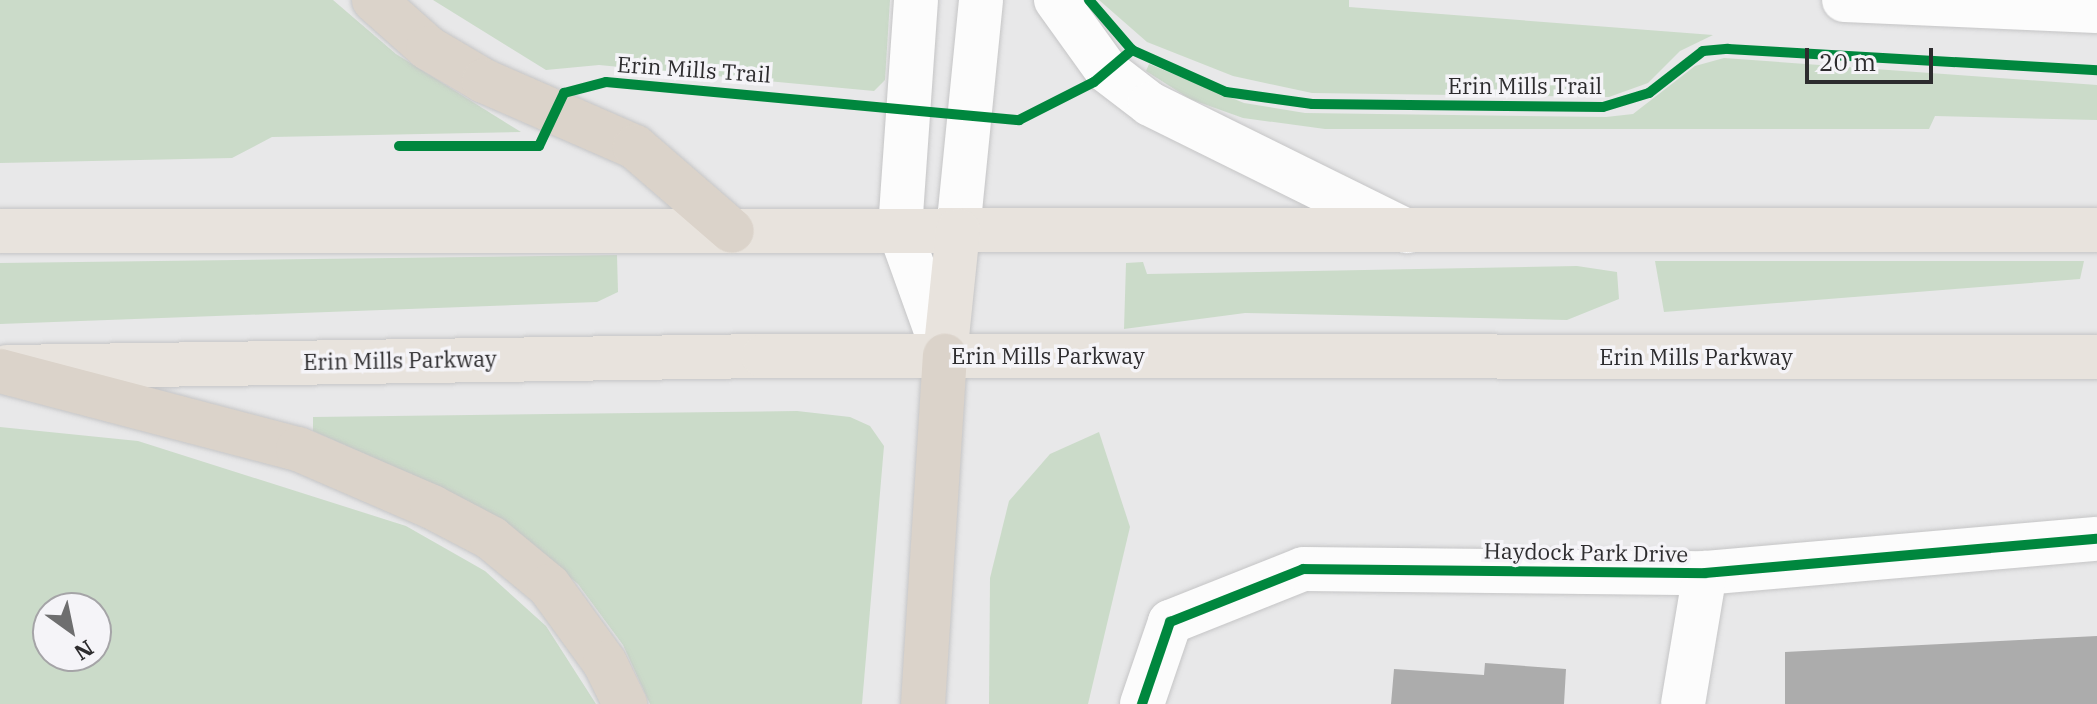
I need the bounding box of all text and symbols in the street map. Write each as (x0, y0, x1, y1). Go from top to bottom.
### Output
scale bar (1809, 32, 1937, 82)
text: 20 m (1819, 46, 1876, 78)
street label: Erin Mills Trail (616, 50, 772, 88)
street label: Erin Mills Trail (1448, 73, 1602, 99)
street label: Erin Mills Parkway (951, 343, 1145, 369)
street label: Erin Mills Parkway (1599, 344, 1793, 370)
street label: Erin Mills Parkway (303, 345, 497, 375)
street label: Haydock Park Drive (1483, 537, 1689, 567)
north arrow (32, 592, 112, 672)
text: N (69, 634, 99, 668)

